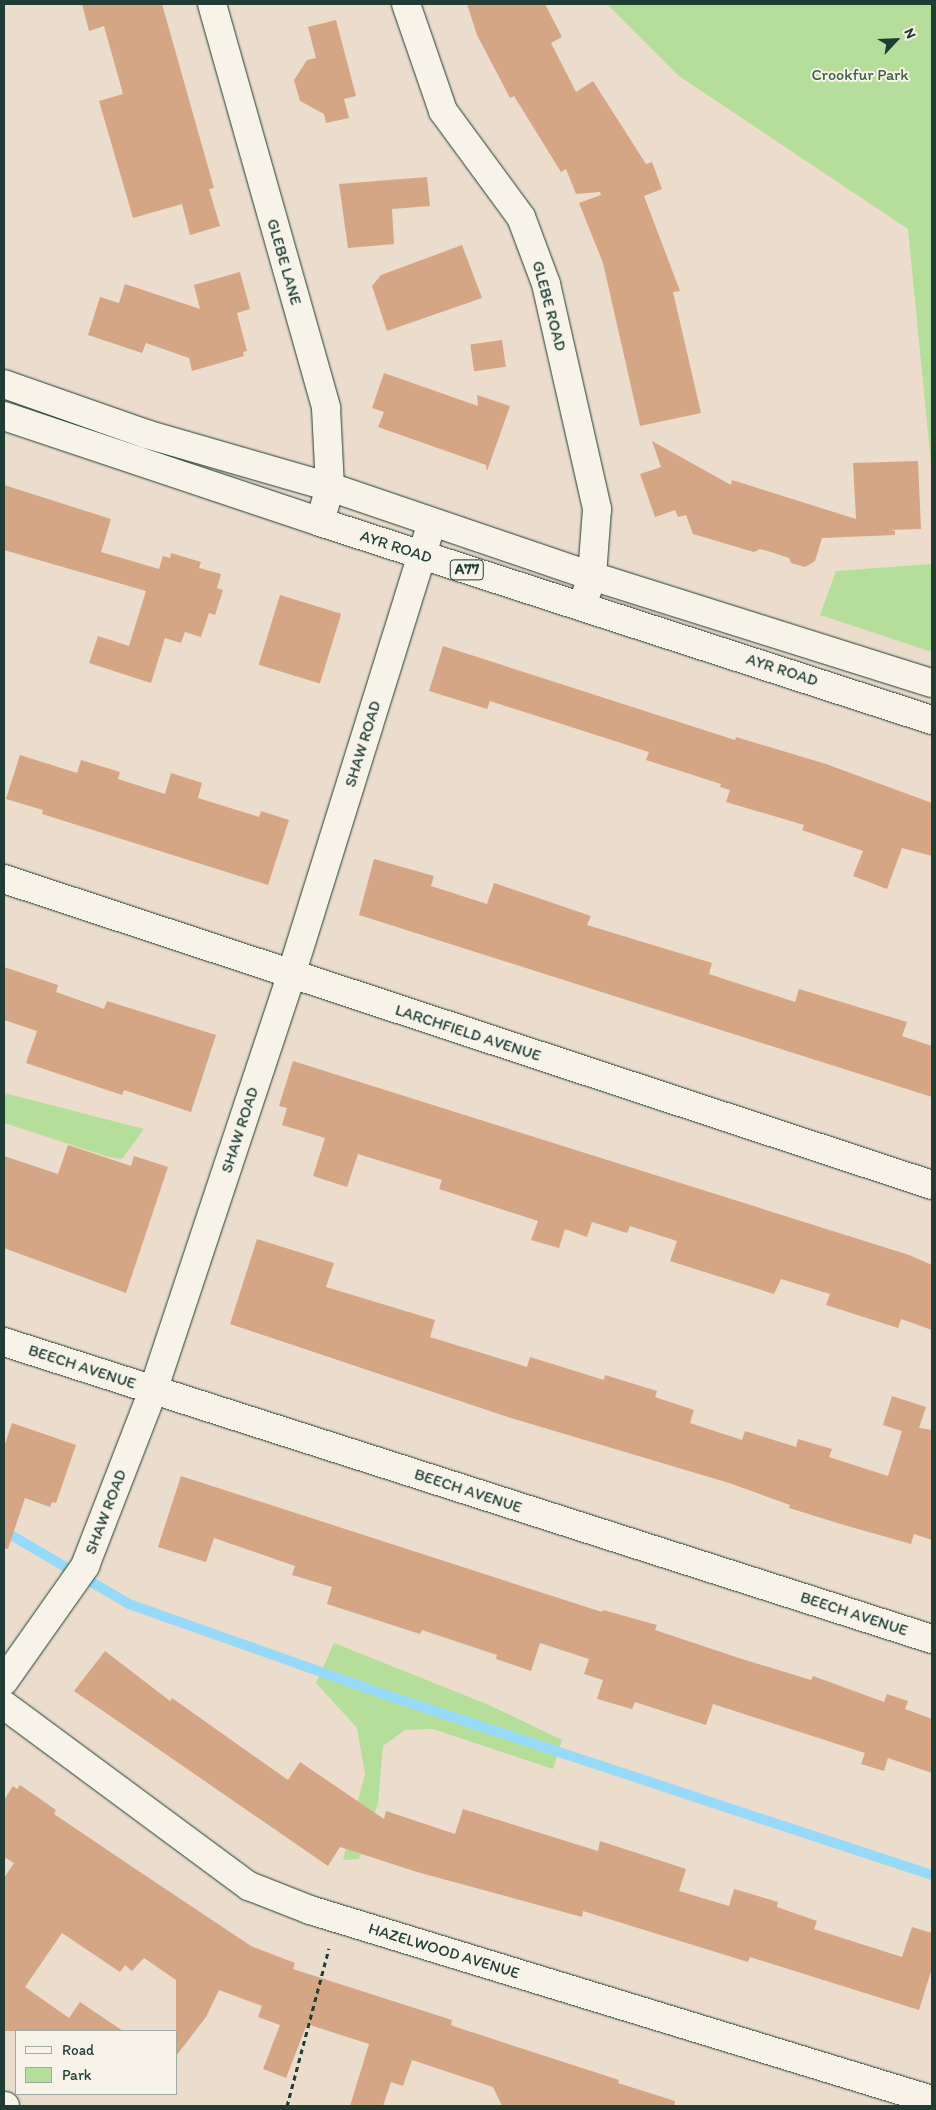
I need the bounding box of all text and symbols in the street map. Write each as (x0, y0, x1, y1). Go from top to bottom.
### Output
north arrow (871, 15, 921, 65)
text: N (900, 26, 920, 41)
park label: Crookfur Park (811, 65, 909, 85)
street label: GLEBE LANE (262, 217, 306, 307)
street label: GLEBE ROAD (528, 259, 570, 353)
street label: AYR ROAD (358, 526, 434, 568)
road number: A77 (450, 558, 484, 582)
street label: AYR ROAD (744, 649, 820, 691)
street label: SHAW ROAD (341, 699, 385, 789)
street label: LARCHFIELD AVENUE (393, 1000, 543, 1066)
street label: SHAW ROAD (217, 1085, 263, 1175)
street label: BEECH AVENUE (26, 1341, 138, 1393)
street label: BEECH AVENUE (412, 1465, 524, 1517)
street label: SHAW ROAD (81, 1467, 131, 1557)
street label: BEECH AVENUE (798, 1588, 910, 1640)
street label: HAZELWOOD AVENUE (366, 1919, 522, 1983)
legend (15, 2030, 178, 2095)
text: Road (62, 2041, 94, 2059)
text: Park (62, 2066, 92, 2084)

